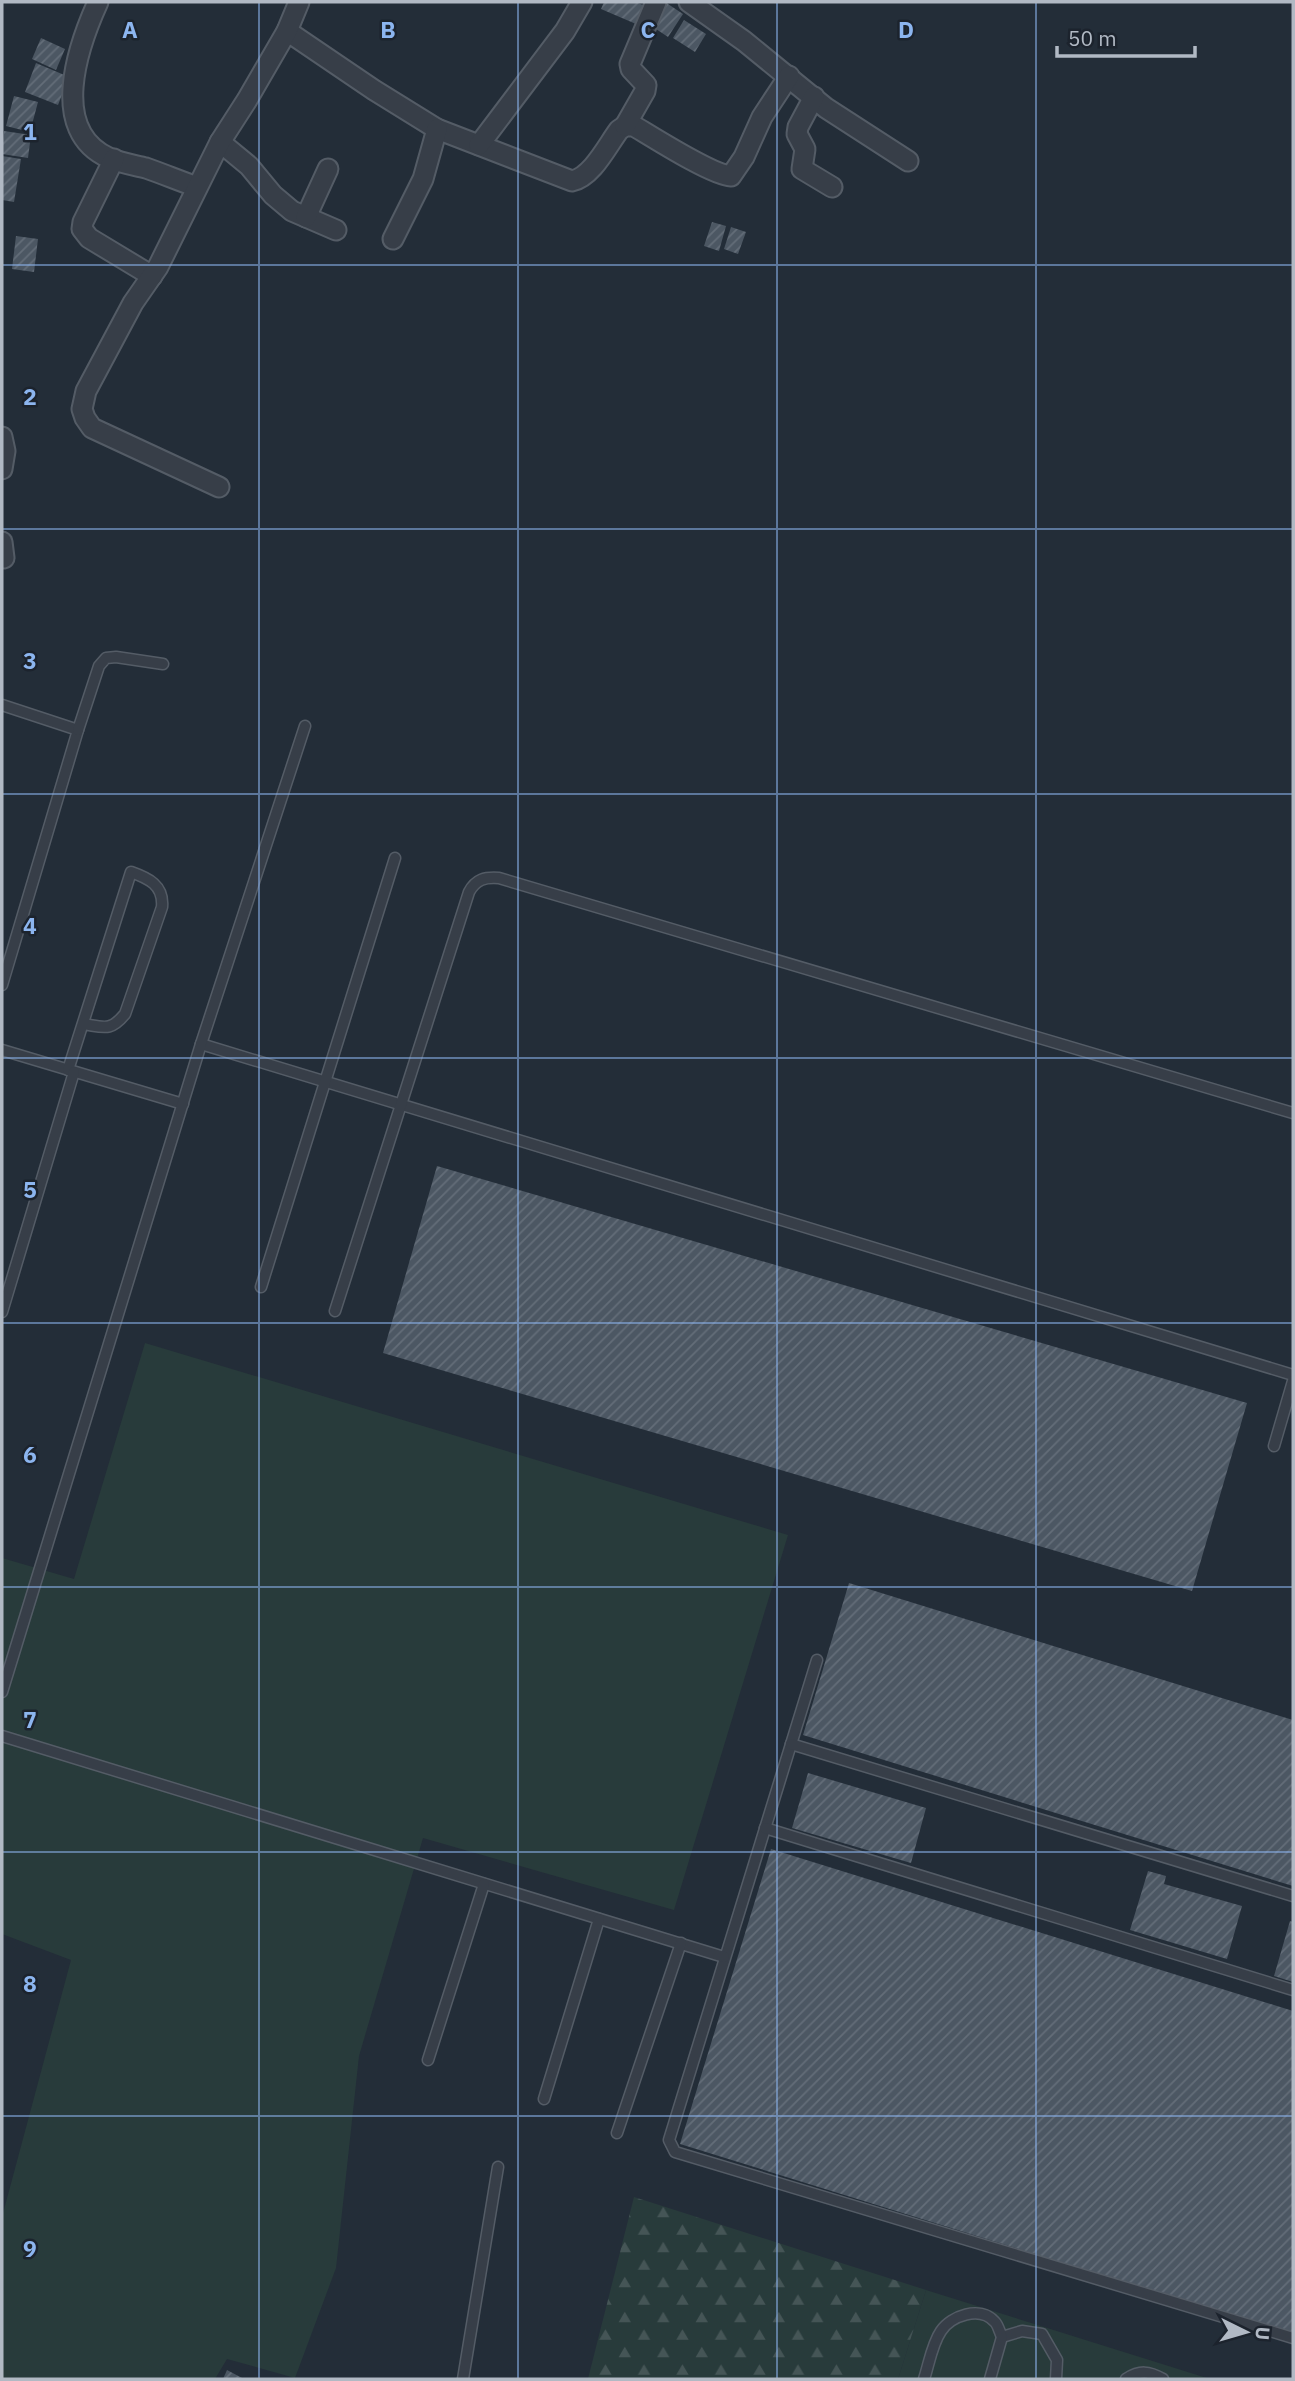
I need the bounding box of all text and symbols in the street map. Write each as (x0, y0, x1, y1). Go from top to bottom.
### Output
text: A (122, 14, 138, 44)
text: B (380, 14, 396, 44)
text: C (641, 14, 656, 44)
text: D (898, 14, 914, 44)
scale bar (1057, 14, 1195, 58)
text: 50 m (1068, 24, 1117, 52)
text: 1 (23, 116, 37, 146)
text: 2 (23, 381, 37, 411)
text: 3 (23, 645, 37, 675)
text: 4 (23, 910, 37, 940)
text: 5 (23, 1174, 37, 1204)
text: 6 (23, 1439, 37, 1469)
text: 7 (23, 1704, 37, 1734)
text: 8 (23, 1968, 37, 1998)
text: 9 (23, 2233, 37, 2263)
north arrow (1211, 2297, 1281, 2367)
text: U (1250, 2326, 1275, 2341)

